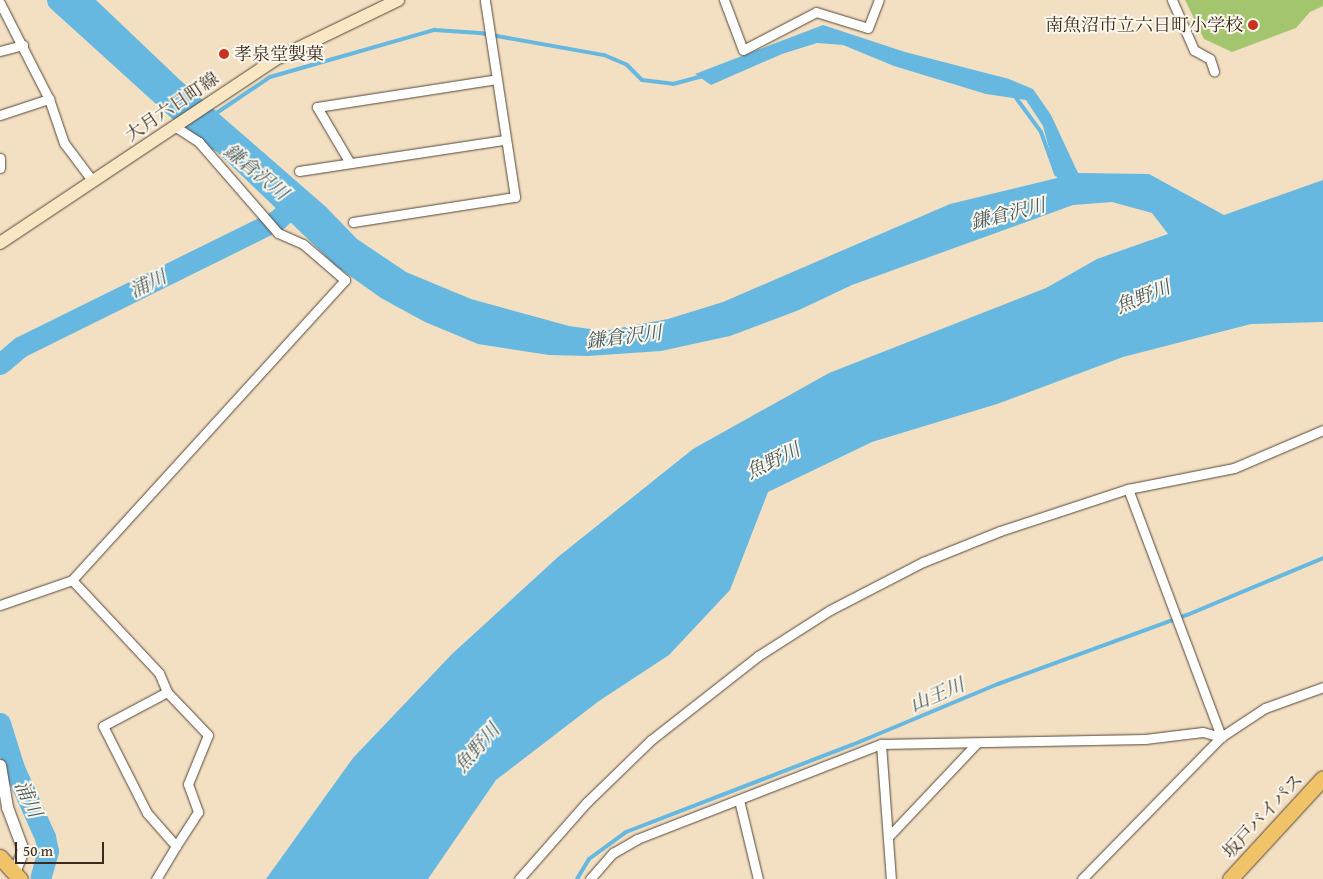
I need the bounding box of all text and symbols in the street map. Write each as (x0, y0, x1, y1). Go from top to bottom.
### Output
place label: 南魚沼市立六日町小学校 (1045, 14, 1243, 36)
marker: 南魚沼市立六日町小学校 (1247, 19, 1259, 31)
place label: 孝泉堂製菓 (234, 43, 324, 65)
marker: 孝泉堂製菓 (218, 48, 230, 60)
street label: 大月六日町線 (121, 68, 223, 146)
water label: 鎌倉沢川 (219, 139, 293, 205)
water label: 鎌倉沢川 (968, 194, 1048, 234)
water label: 浦川 (126, 265, 170, 303)
water label: 魚野川 (1112, 276, 1174, 318)
water label: 鎌倉沢川 (585, 321, 663, 353)
water label: 魚野川 (742, 438, 804, 484)
water label: 山王川 (906, 673, 968, 717)
water label: 魚野川 (450, 719, 504, 777)
street label: 坂戸バイパス (1218, 769, 1308, 863)
water label: 浦川 (10, 777, 46, 821)
scale bar (18, 832, 106, 864)
text: 50 m (23, 840, 53, 861)

